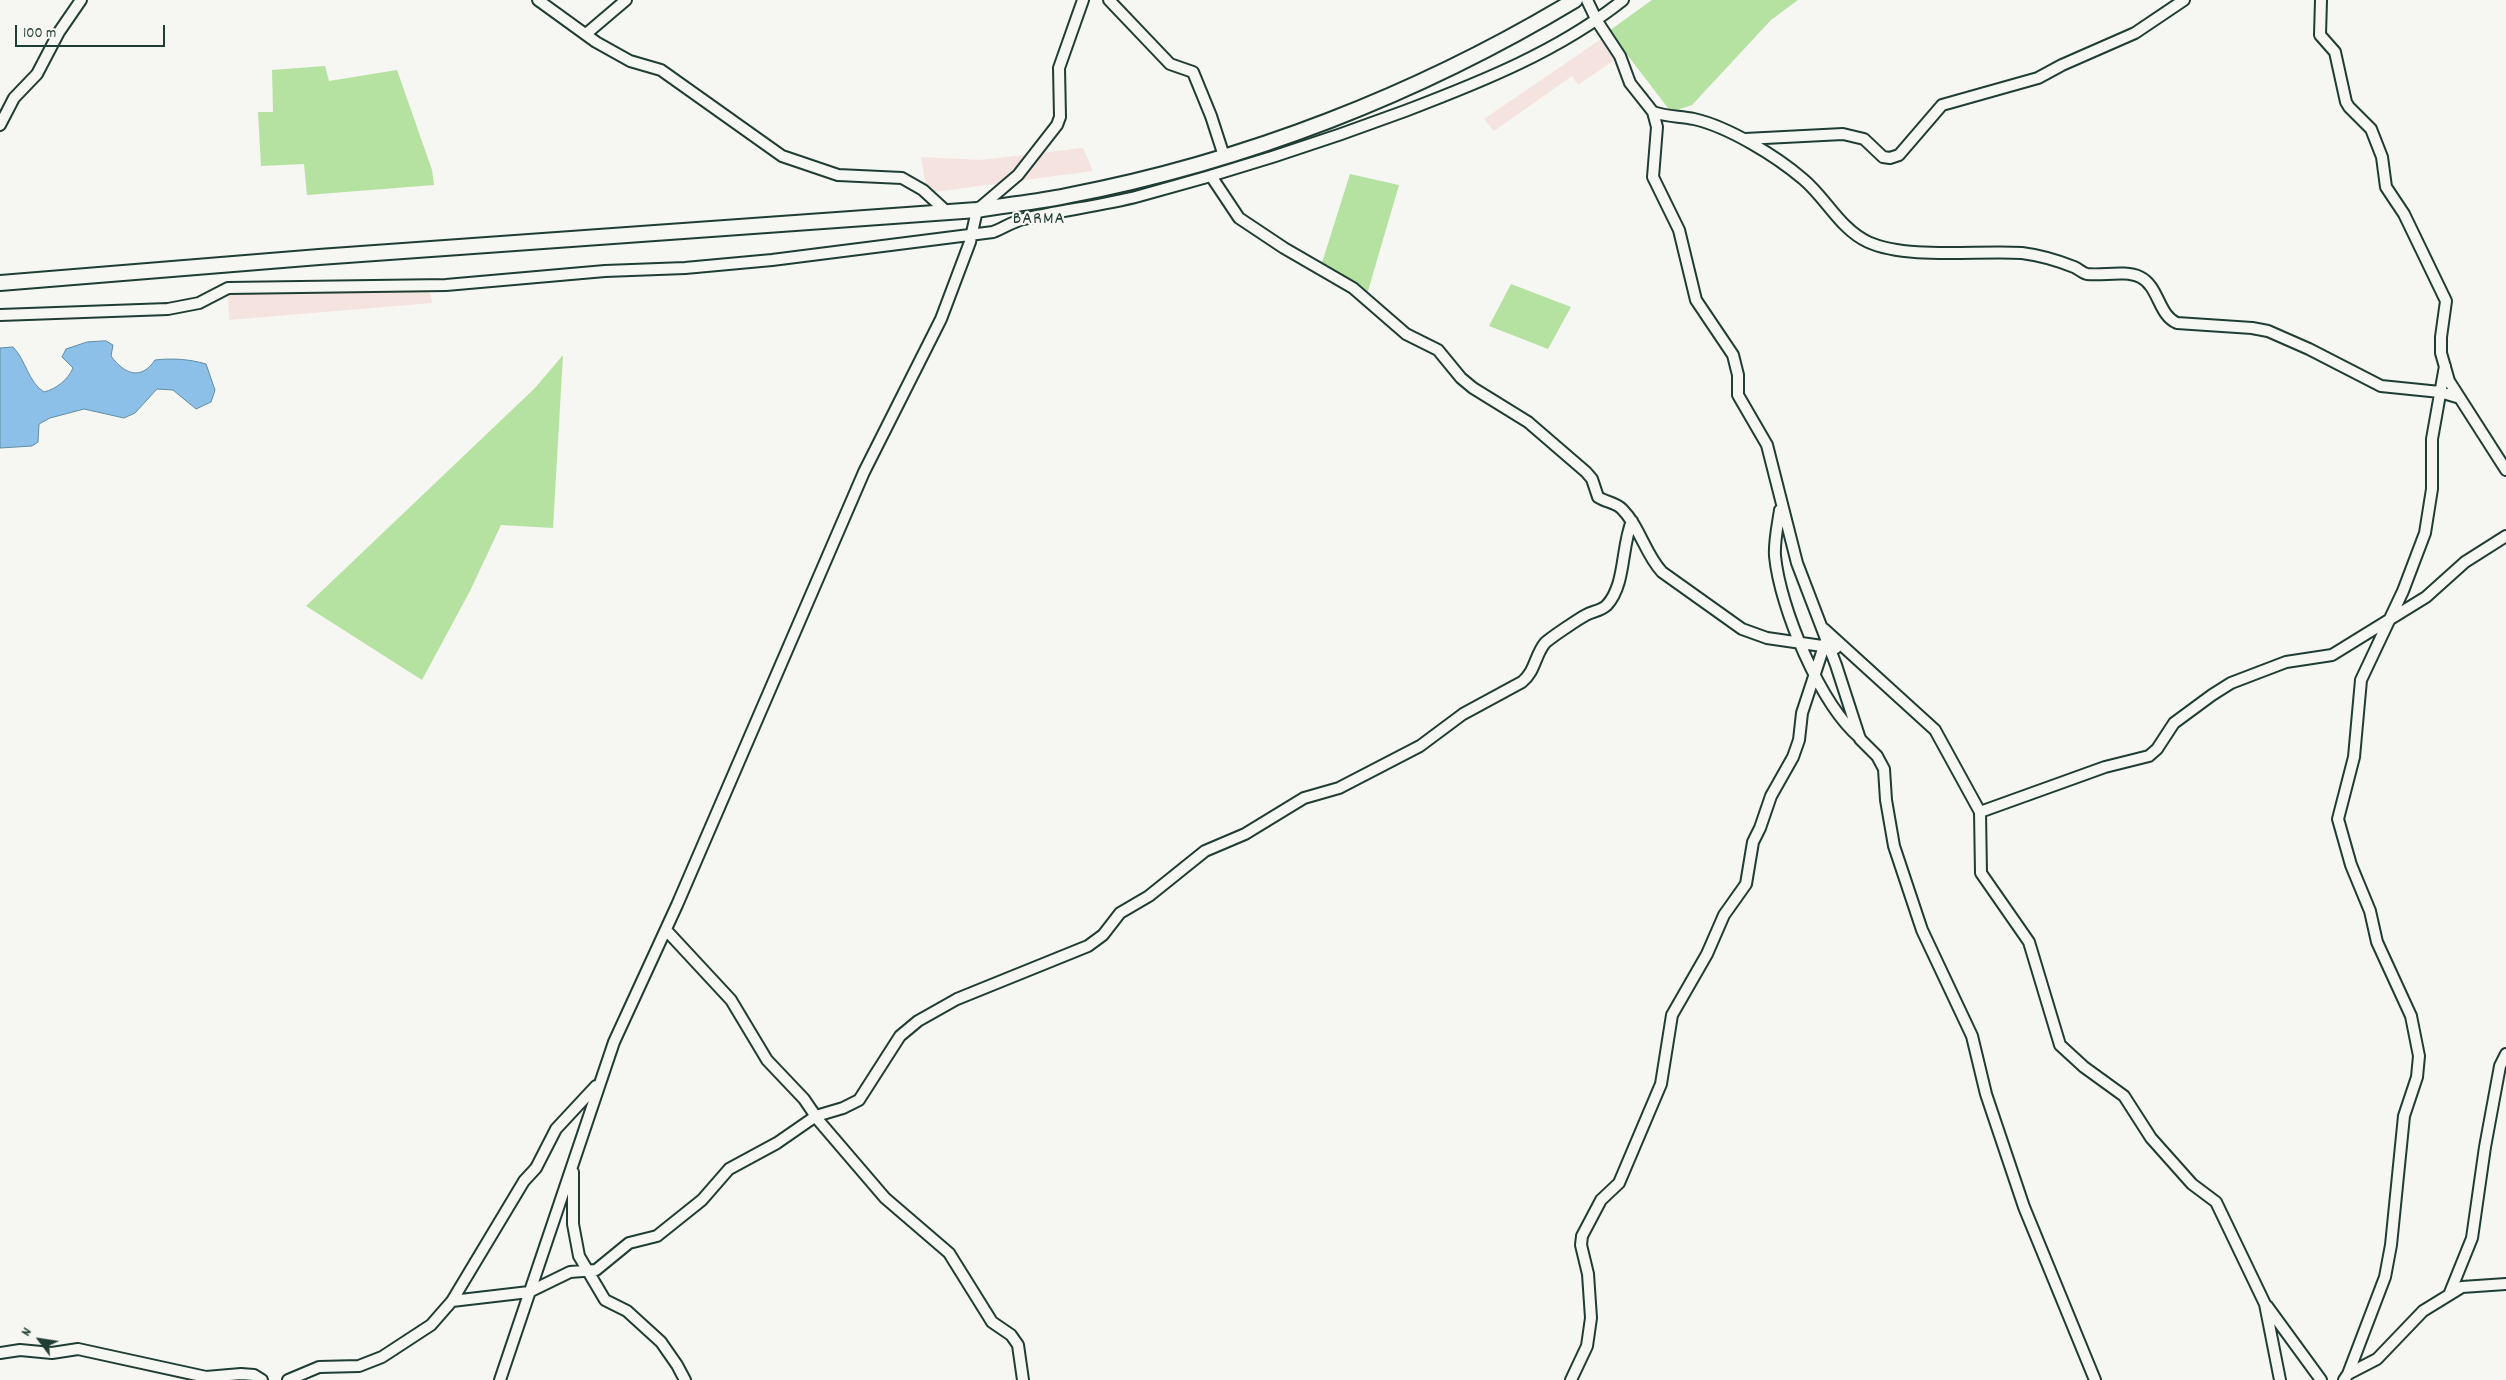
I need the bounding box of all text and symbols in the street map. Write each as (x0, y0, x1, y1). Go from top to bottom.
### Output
scale bar (18, 15, 168, 47)
text: 100 m (23, 23, 56, 45)
district label: BARMA (1012, 210, 1066, 232)
north arrow (15, 1315, 65, 1365)
text: N (17, 1324, 37, 1340)

